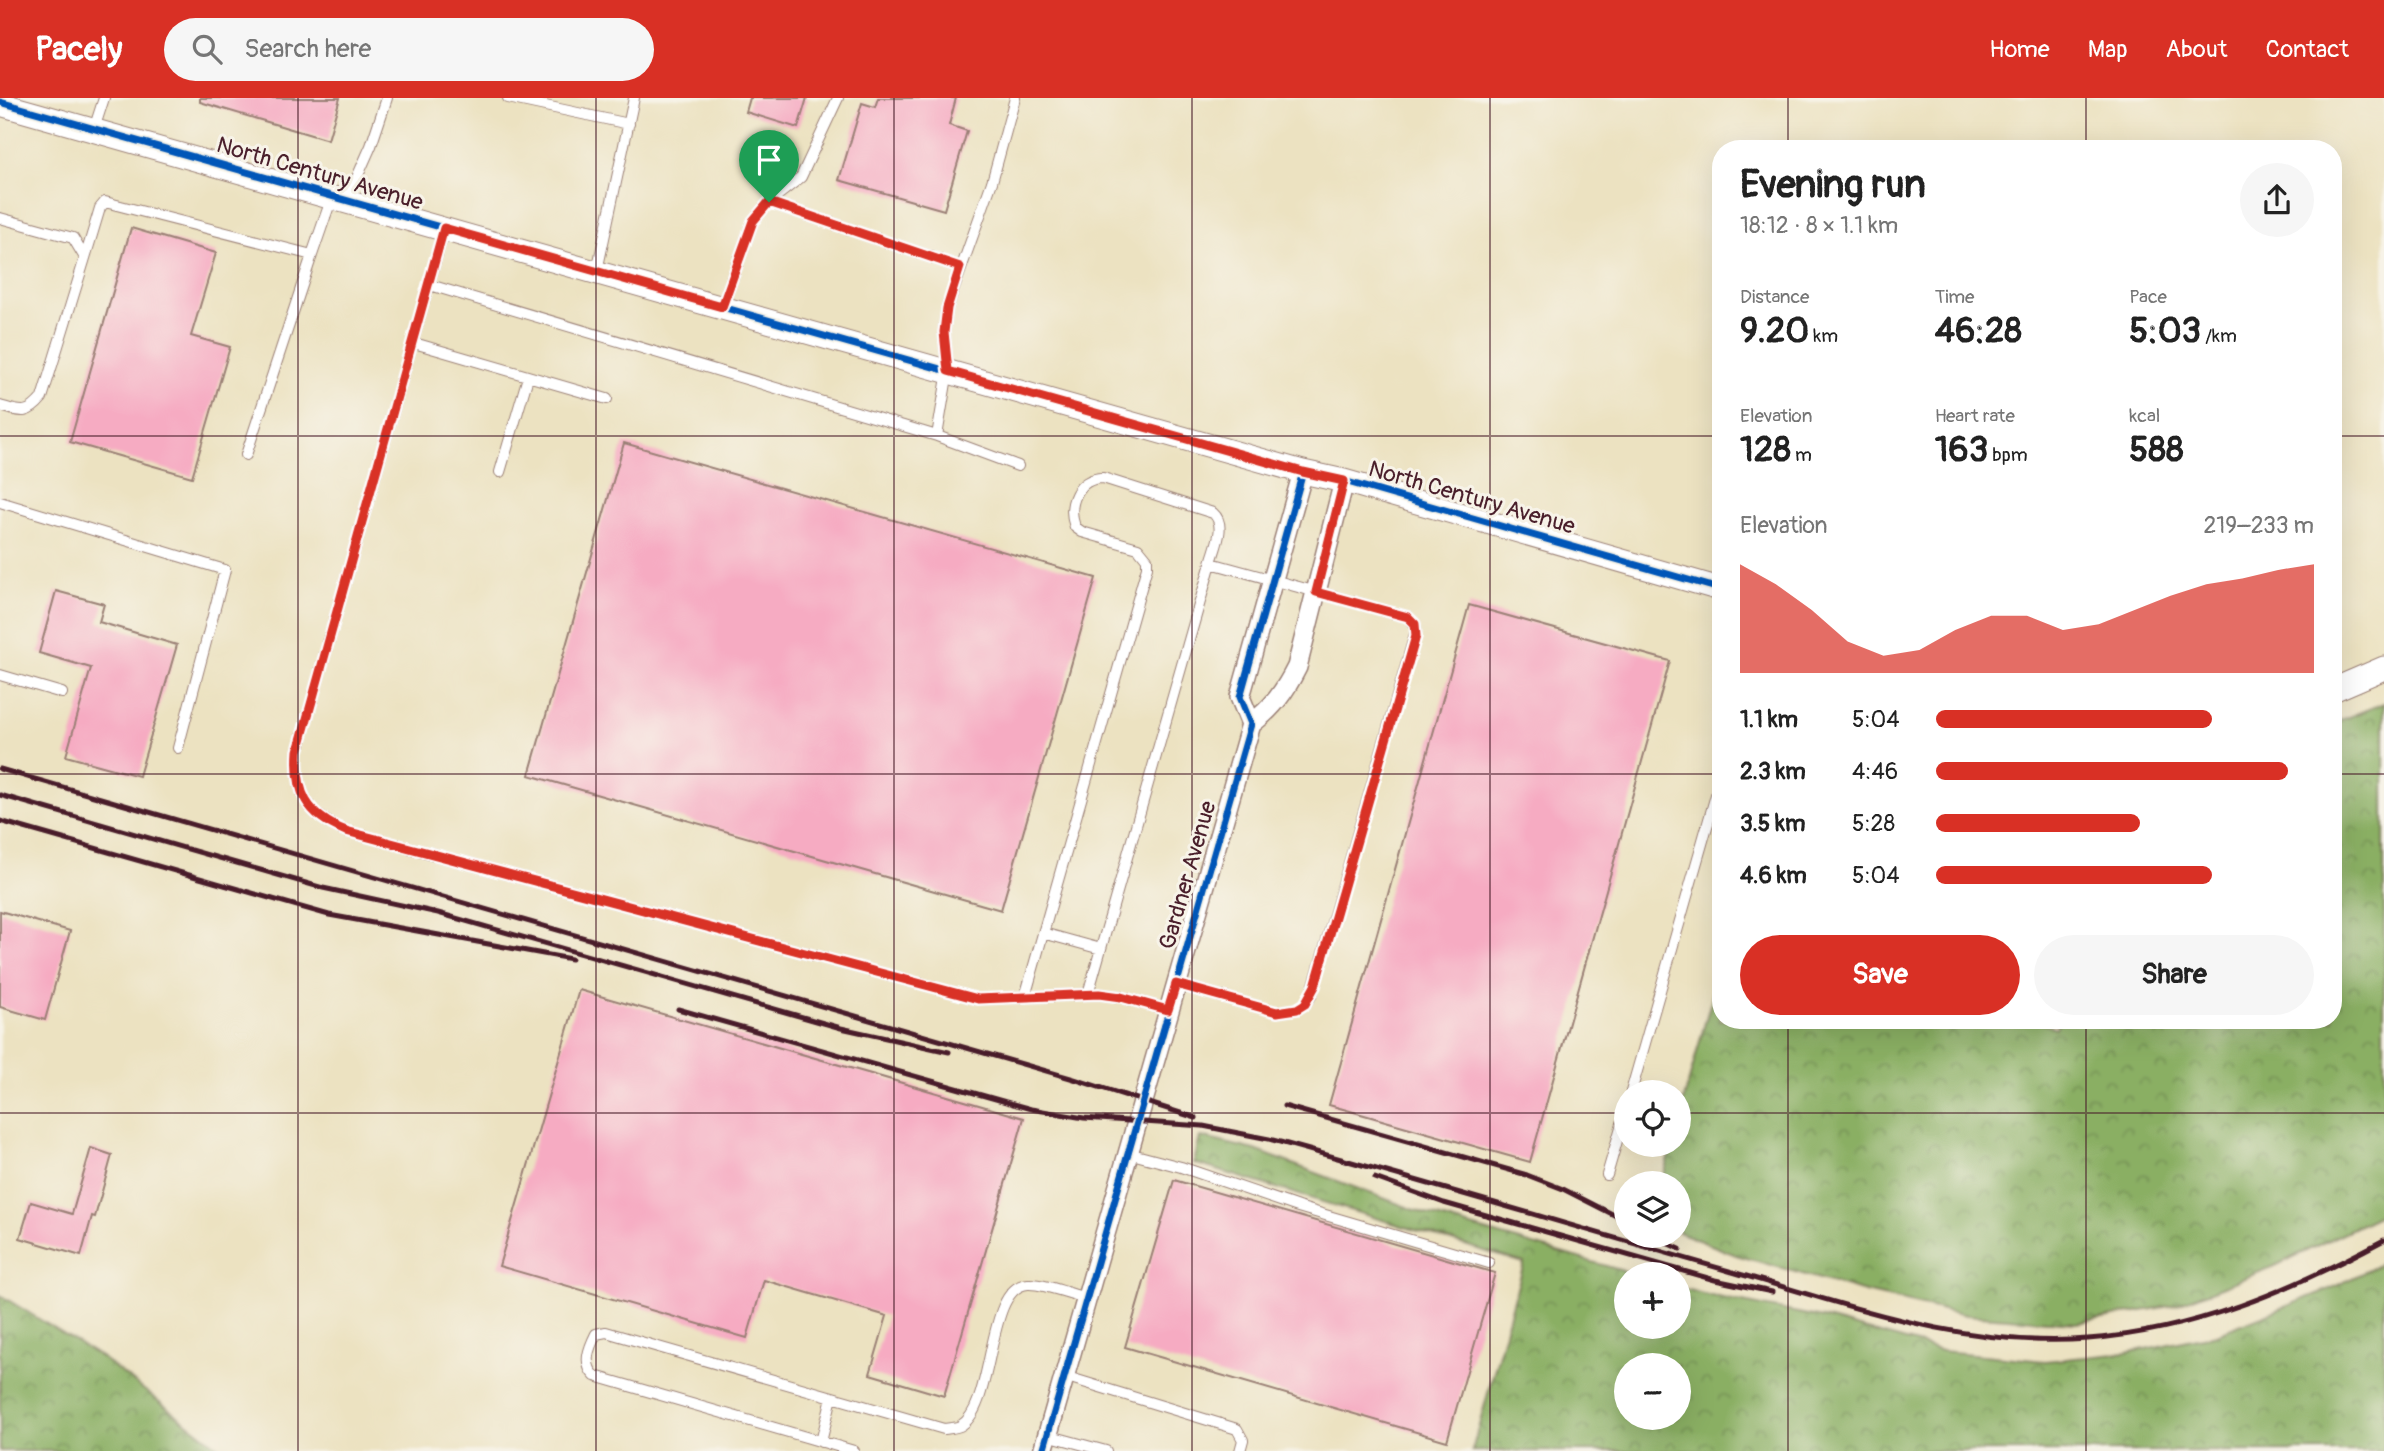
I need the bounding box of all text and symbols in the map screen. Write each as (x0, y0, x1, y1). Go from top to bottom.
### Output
search box (164, 18, 654, 81)
text: Pacely (35, 29, 122, 70)
icon: search (188, 30, 226, 68)
text: Search here (244, 33, 371, 65)
text: Home (1989, 35, 2050, 64)
text: Map (2088, 35, 2128, 64)
text: About (2166, 35, 2228, 64)
text: Contact (2266, 35, 2349, 64)
street label: North Century Avenue (213, 130, 427, 217)
pin (739, 130, 799, 202)
icon: arrive (750, 141, 788, 179)
text: Evening run (1740, 161, 1926, 209)
button: share (2240, 163, 2314, 237)
text: 18:12 · 8 × 1.1 km (1740, 211, 1898, 240)
text: Distance (1740, 285, 1809, 309)
text: Time (1935, 285, 1974, 309)
text: Pace (2129, 285, 2167, 309)
text: 9.20 (1740, 309, 1809, 353)
text: 46:28 (1935, 309, 2022, 353)
text: 5:03 (2129, 309, 2201, 353)
text: km (1809, 324, 1838, 348)
text: /km (2201, 324, 2237, 348)
text: Elevation (1740, 404, 1812, 428)
text: Heart rate (1935, 404, 2015, 428)
text: kcal (2129, 404, 2160, 428)
text: 128 (1740, 428, 1791, 472)
text: 163 (1935, 428, 1988, 472)
text: 588 (2129, 428, 2184, 472)
text: m (1791, 443, 1812, 467)
text: bpm (1988, 443, 2028, 467)
street label: North Century Avenue (1365, 454, 1579, 541)
text: Elevation (1740, 511, 1828, 540)
text: 219–233 m (2204, 511, 2314, 540)
text: 1.1 km (1740, 705, 1798, 734)
text: 5:04 (1852, 705, 1900, 734)
text: 2.3 km (1740, 757, 1806, 786)
text: 4:46 (1852, 757, 1898, 786)
street label: Gardner Avenue (1152, 797, 1223, 953)
text: 3.5 km (1740, 809, 1805, 838)
text: 5:28 (1852, 809, 1895, 838)
text: 4.6 km (1740, 861, 1807, 890)
text: 5:04 (1852, 861, 1900, 890)
button: Save (1740, 935, 2020, 1015)
button: Share (2034, 935, 2314, 1015)
map controls (1614, 1080, 1691, 1430)
button: locate (1614, 1080, 1691, 1157)
button: layers (1614, 1171, 1691, 1248)
button: + (1614, 1262, 1691, 1339)
button: − (1614, 1353, 1691, 1430)

